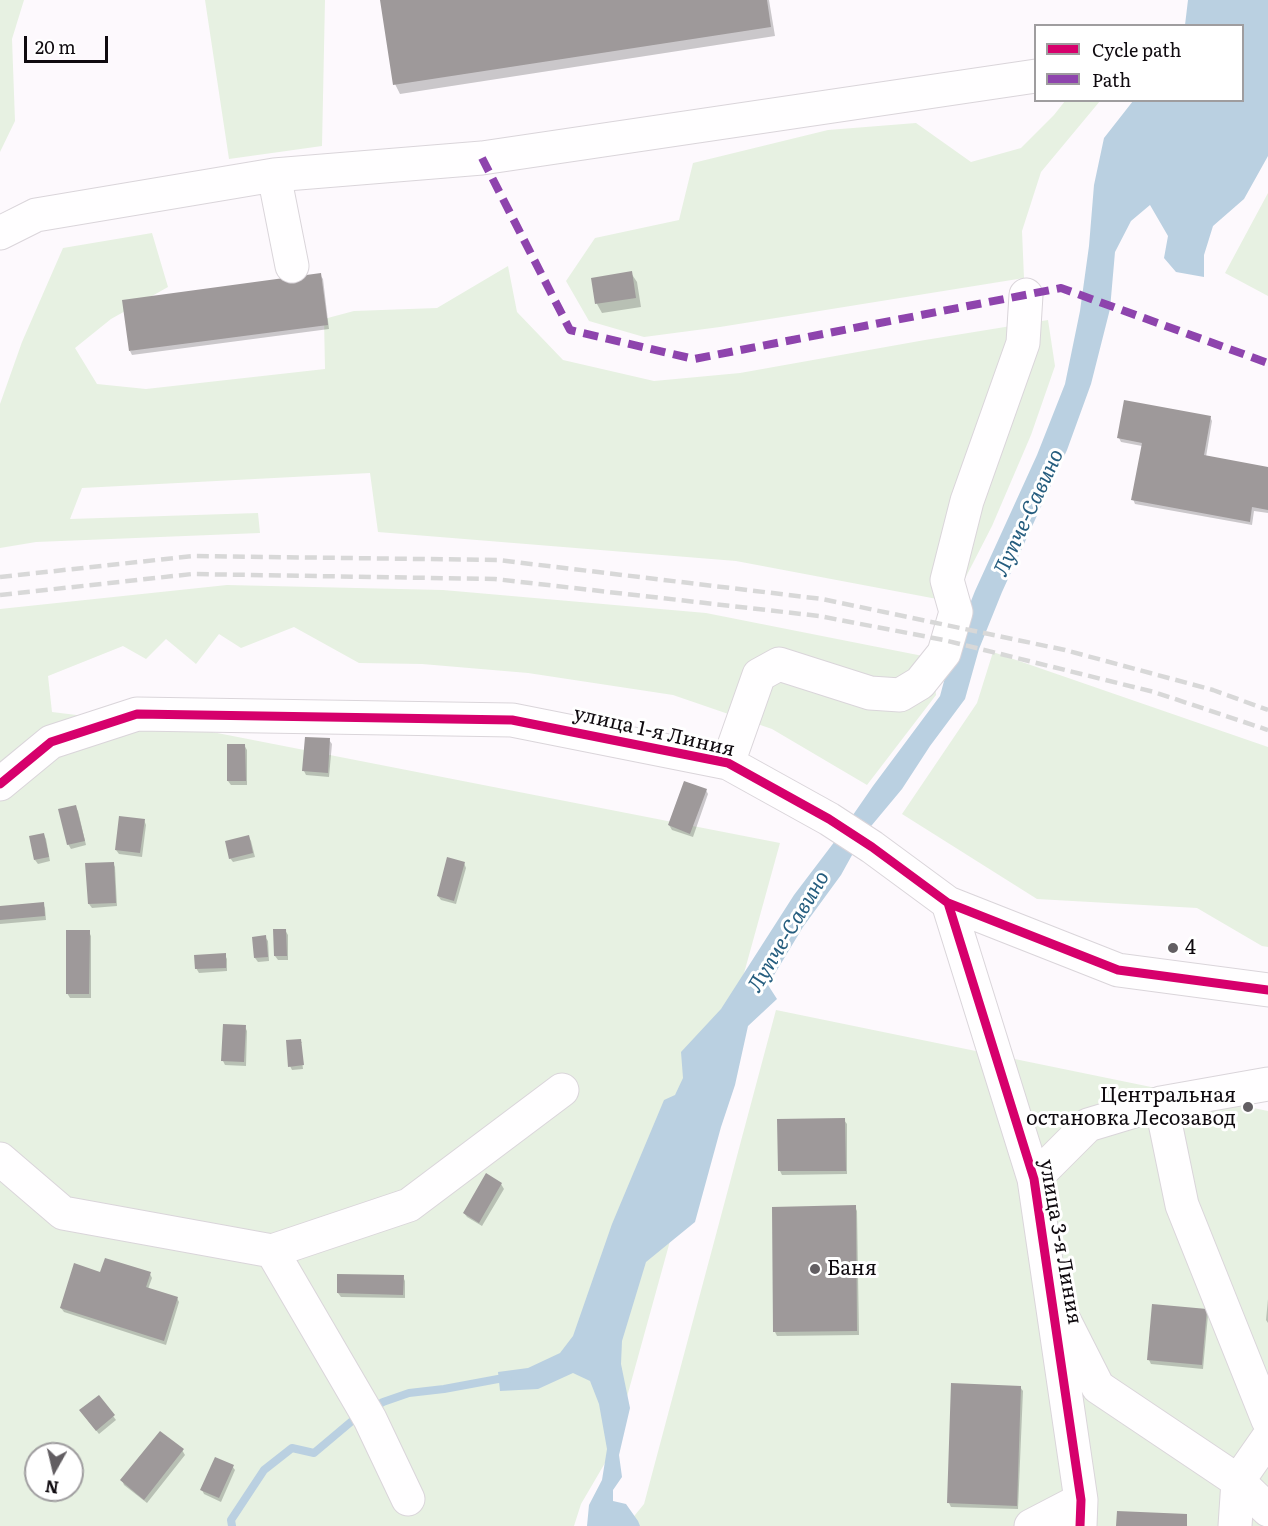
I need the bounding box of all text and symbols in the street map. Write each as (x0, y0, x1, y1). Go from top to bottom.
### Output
scale bar (27, 24, 111, 62)
legend (1034, 24, 1244, 102)
text: 20 m (35, 33, 76, 60)
text: Cycle path (1092, 36, 1181, 63)
text: Path (1092, 66, 1131, 93)
water label: Лупче-Савино (989, 445, 1069, 581)
street label: улица 1-я Линия (571, 702, 737, 762)
water label: Лупче-Савино (743, 867, 835, 997)
place label: 4 (1185, 936, 1196, 960)
marker: 4 (1166, 941, 1180, 955)
place label: Центральная остановка Лесозавод (1026, 1084, 1236, 1131)
marker: Центральная остановка Лесозавод (1241, 1100, 1255, 1114)
street label: улица 3-я Линия (1034, 1157, 1086, 1327)
place label: Баня (827, 1257, 877, 1281)
marker: Баня (808, 1262, 822, 1276)
north arrow (24, 1442, 84, 1502)
text: N (43, 1475, 60, 1501)

